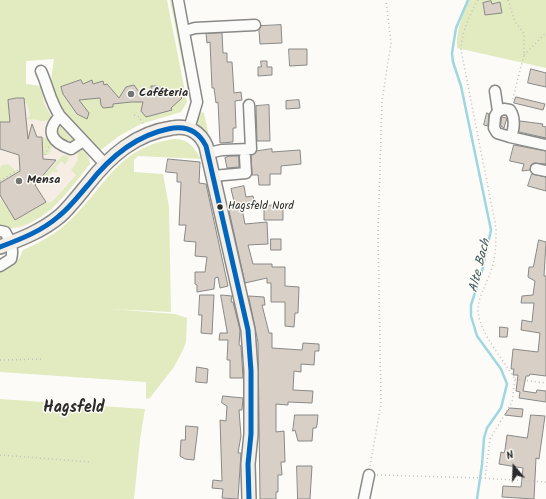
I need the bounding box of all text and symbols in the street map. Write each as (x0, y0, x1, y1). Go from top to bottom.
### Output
place label: Caféteria (139, 87, 188, 101)
marker: Caféteria (126, 89, 136, 99)
place label: Mensa (27, 174, 60, 188)
marker: Mensa (14, 176, 24, 186)
place label: Hagsfeld Nord (228, 200, 294, 214)
marker: Hagsfeld Nord (215, 202, 225, 212)
water label: Alte Bach (467, 238, 495, 294)
district label: Hagsfeld (43, 399, 105, 419)
text: N (504, 446, 516, 465)
north arrow (494, 447, 534, 487)

